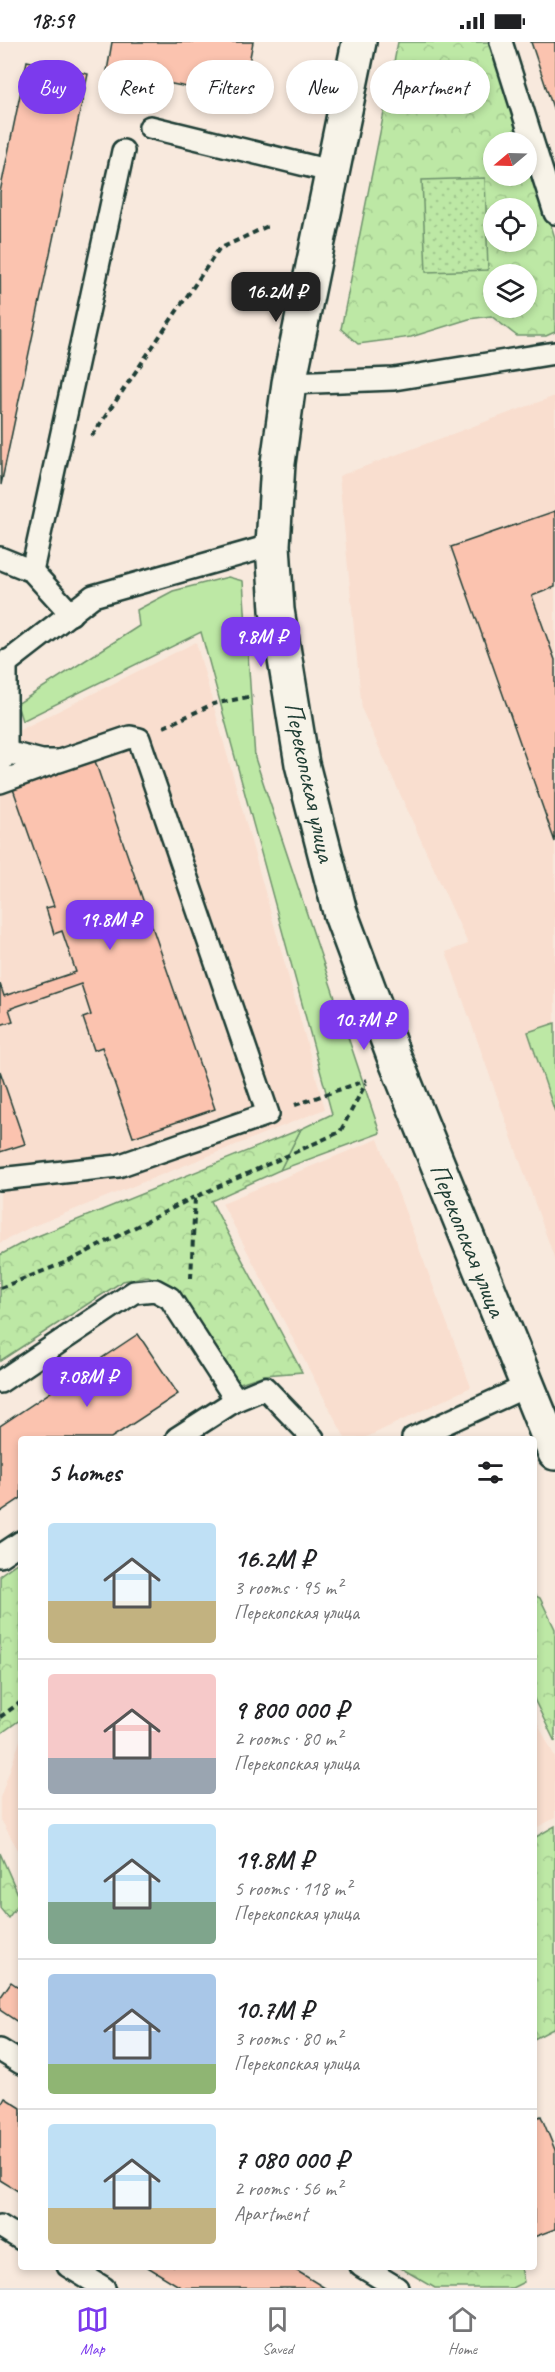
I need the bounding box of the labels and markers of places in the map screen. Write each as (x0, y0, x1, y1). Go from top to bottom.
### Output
pin: 16.2M ₽ (221, 272, 331, 323)
pin: 9.8M ₽ (212, 617, 310, 668)
pin: 19.8M ₽ (55, 900, 165, 951)
pin: 10.7M ₽ (309, 1000, 419, 1051)
pin: 7.08M ₽ (32, 1357, 142, 1408)

